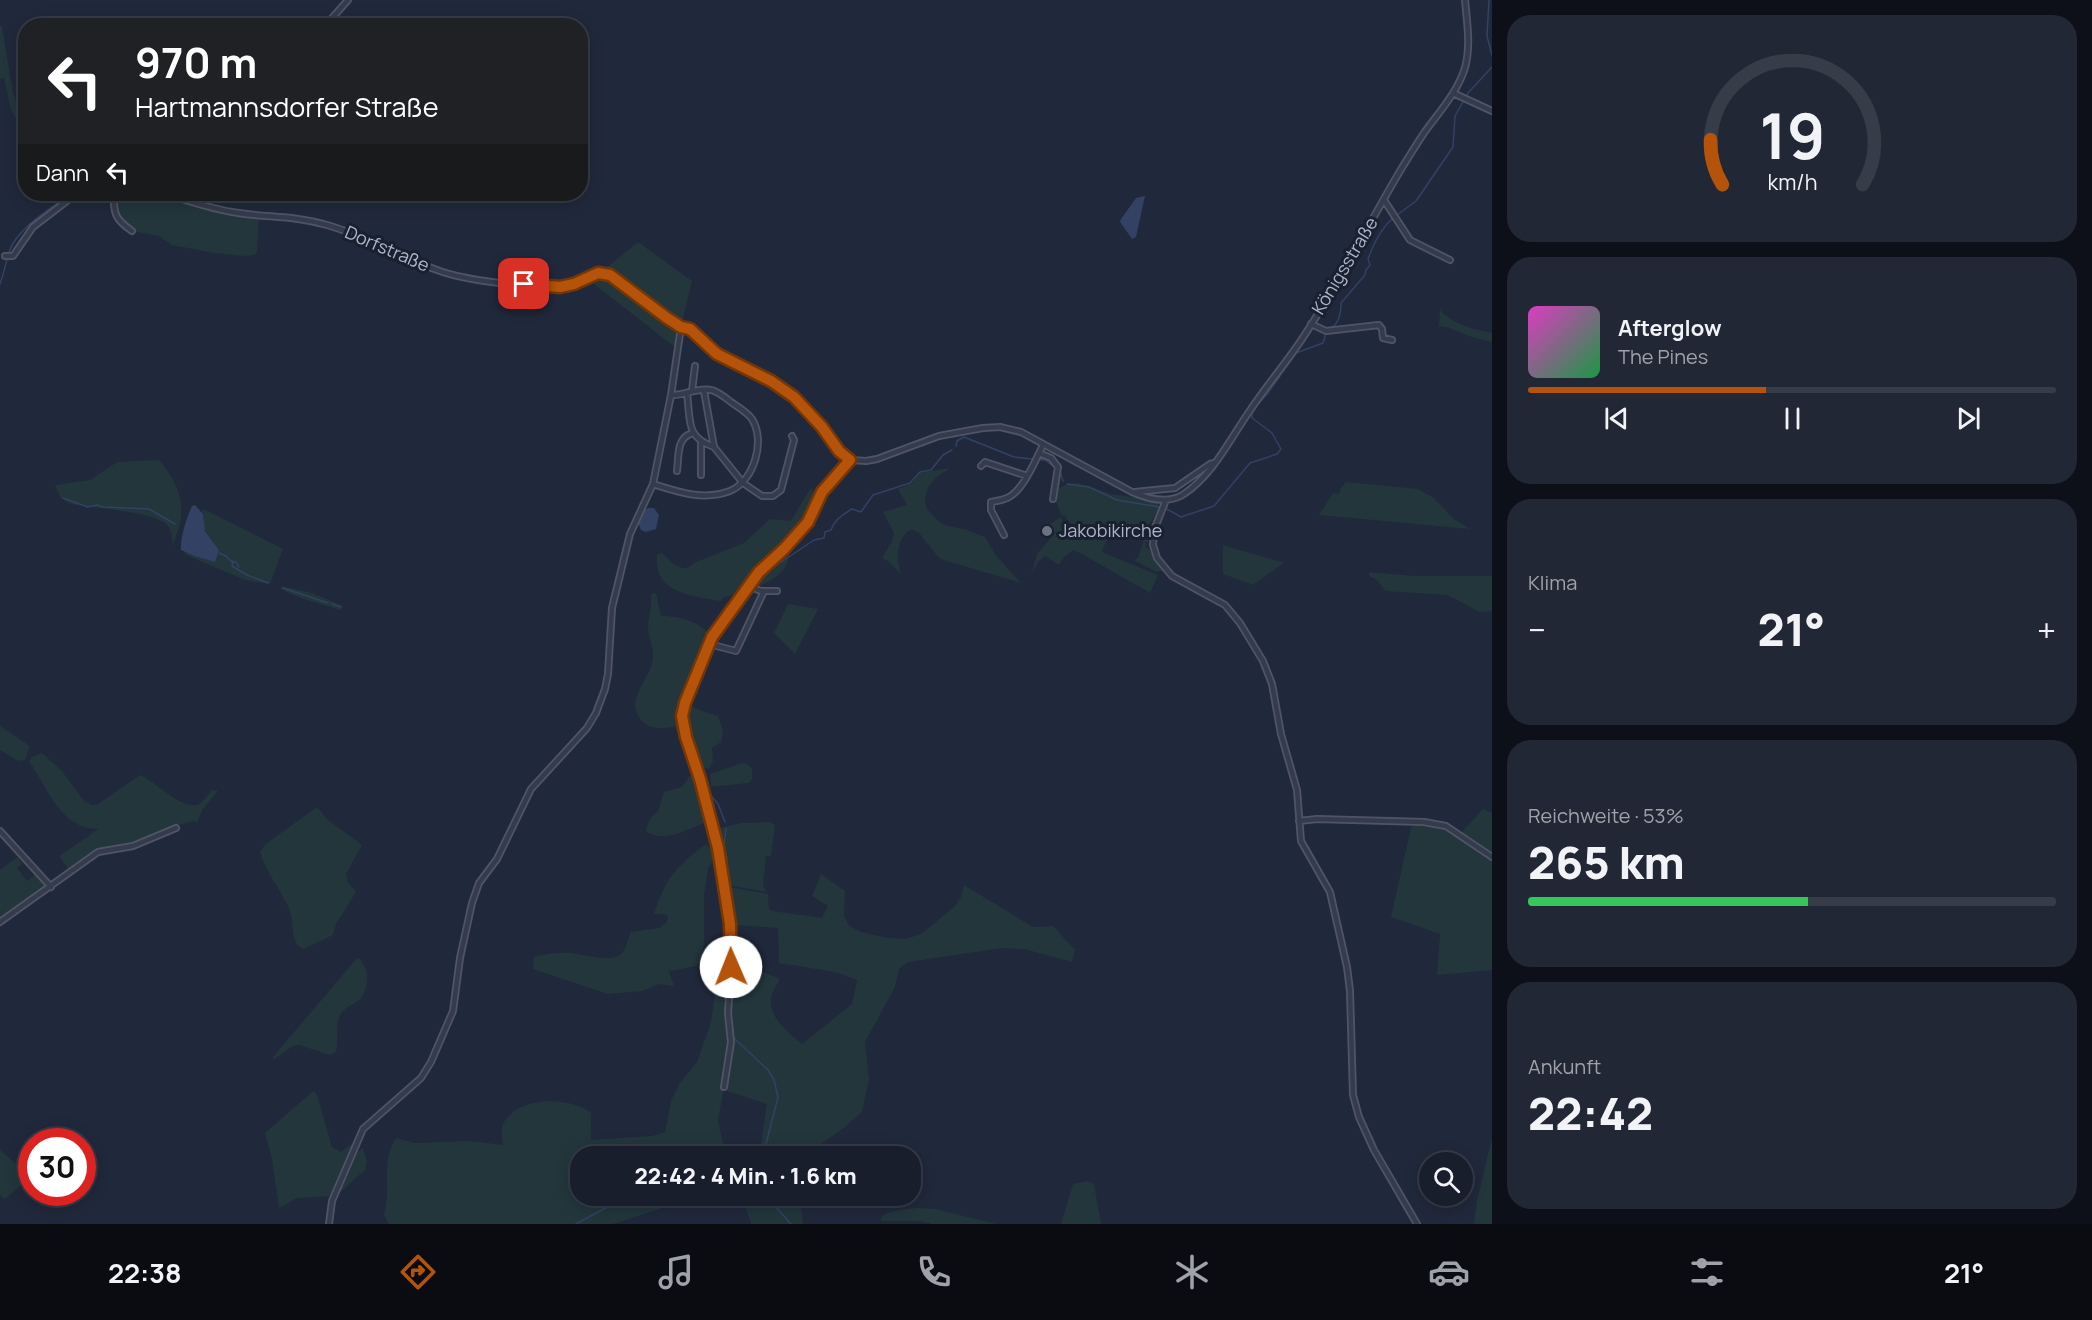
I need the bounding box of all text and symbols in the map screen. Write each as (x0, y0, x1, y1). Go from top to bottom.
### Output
text: 970 m (135, 33, 257, 91)
icon: left (36, 42, 114, 120)
text: Hartmannsdorfer Straße (135, 88, 438, 125)
text: 19 (1759, 93, 1825, 179)
icon: left (101, 156, 134, 189)
text: Dann (36, 158, 89, 188)
text: km/h (1767, 168, 1817, 197)
street label: Königsstraße (1306, 212, 1383, 319)
street label: Dorfstraße (341, 220, 433, 277)
pin (498, 258, 549, 309)
icon: arrive (507, 267, 540, 300)
text: Afterglow (1618, 313, 1722, 343)
text: The Pines (1618, 343, 1708, 370)
icon: previous (1600, 402, 1633, 435)
icon: pause (1776, 402, 1809, 435)
icon: next (1952, 402, 1985, 435)
place label: Jakobikirche (1059, 518, 1162, 542)
marker: Jakobikirche (1040, 524, 1054, 538)
text: Klima (1528, 569, 1577, 596)
text: 21° (1757, 598, 1825, 660)
text: − (1528, 607, 1546, 652)
text: + (2037, 607, 2056, 652)
text: Reichweite · 53% (1528, 802, 1684, 829)
text: 265 km (1528, 831, 1685, 893)
position arrow (699, 935, 763, 999)
text: Ankunft (1528, 1053, 1601, 1080)
text: 22:42 (1528, 1082, 1653, 1144)
speed limit sign: 30 (18, 1128, 96, 1206)
map controls (1419, 1152, 1473, 1206)
button: search (1419, 1152, 1473, 1206)
text: 22:42 · 4 Min. · 1.6 km (634, 1161, 857, 1191)
icon: directions (397, 1251, 439, 1293)
icon: music (655, 1251, 697, 1293)
icon: phone (913, 1251, 955, 1293)
icon: climate (1171, 1251, 1213, 1293)
icon: car (1428, 1251, 1470, 1293)
icon: filters (1686, 1251, 1728, 1293)
text: 22:38 (108, 1254, 182, 1291)
text: 21° (1944, 1254, 1984, 1291)

